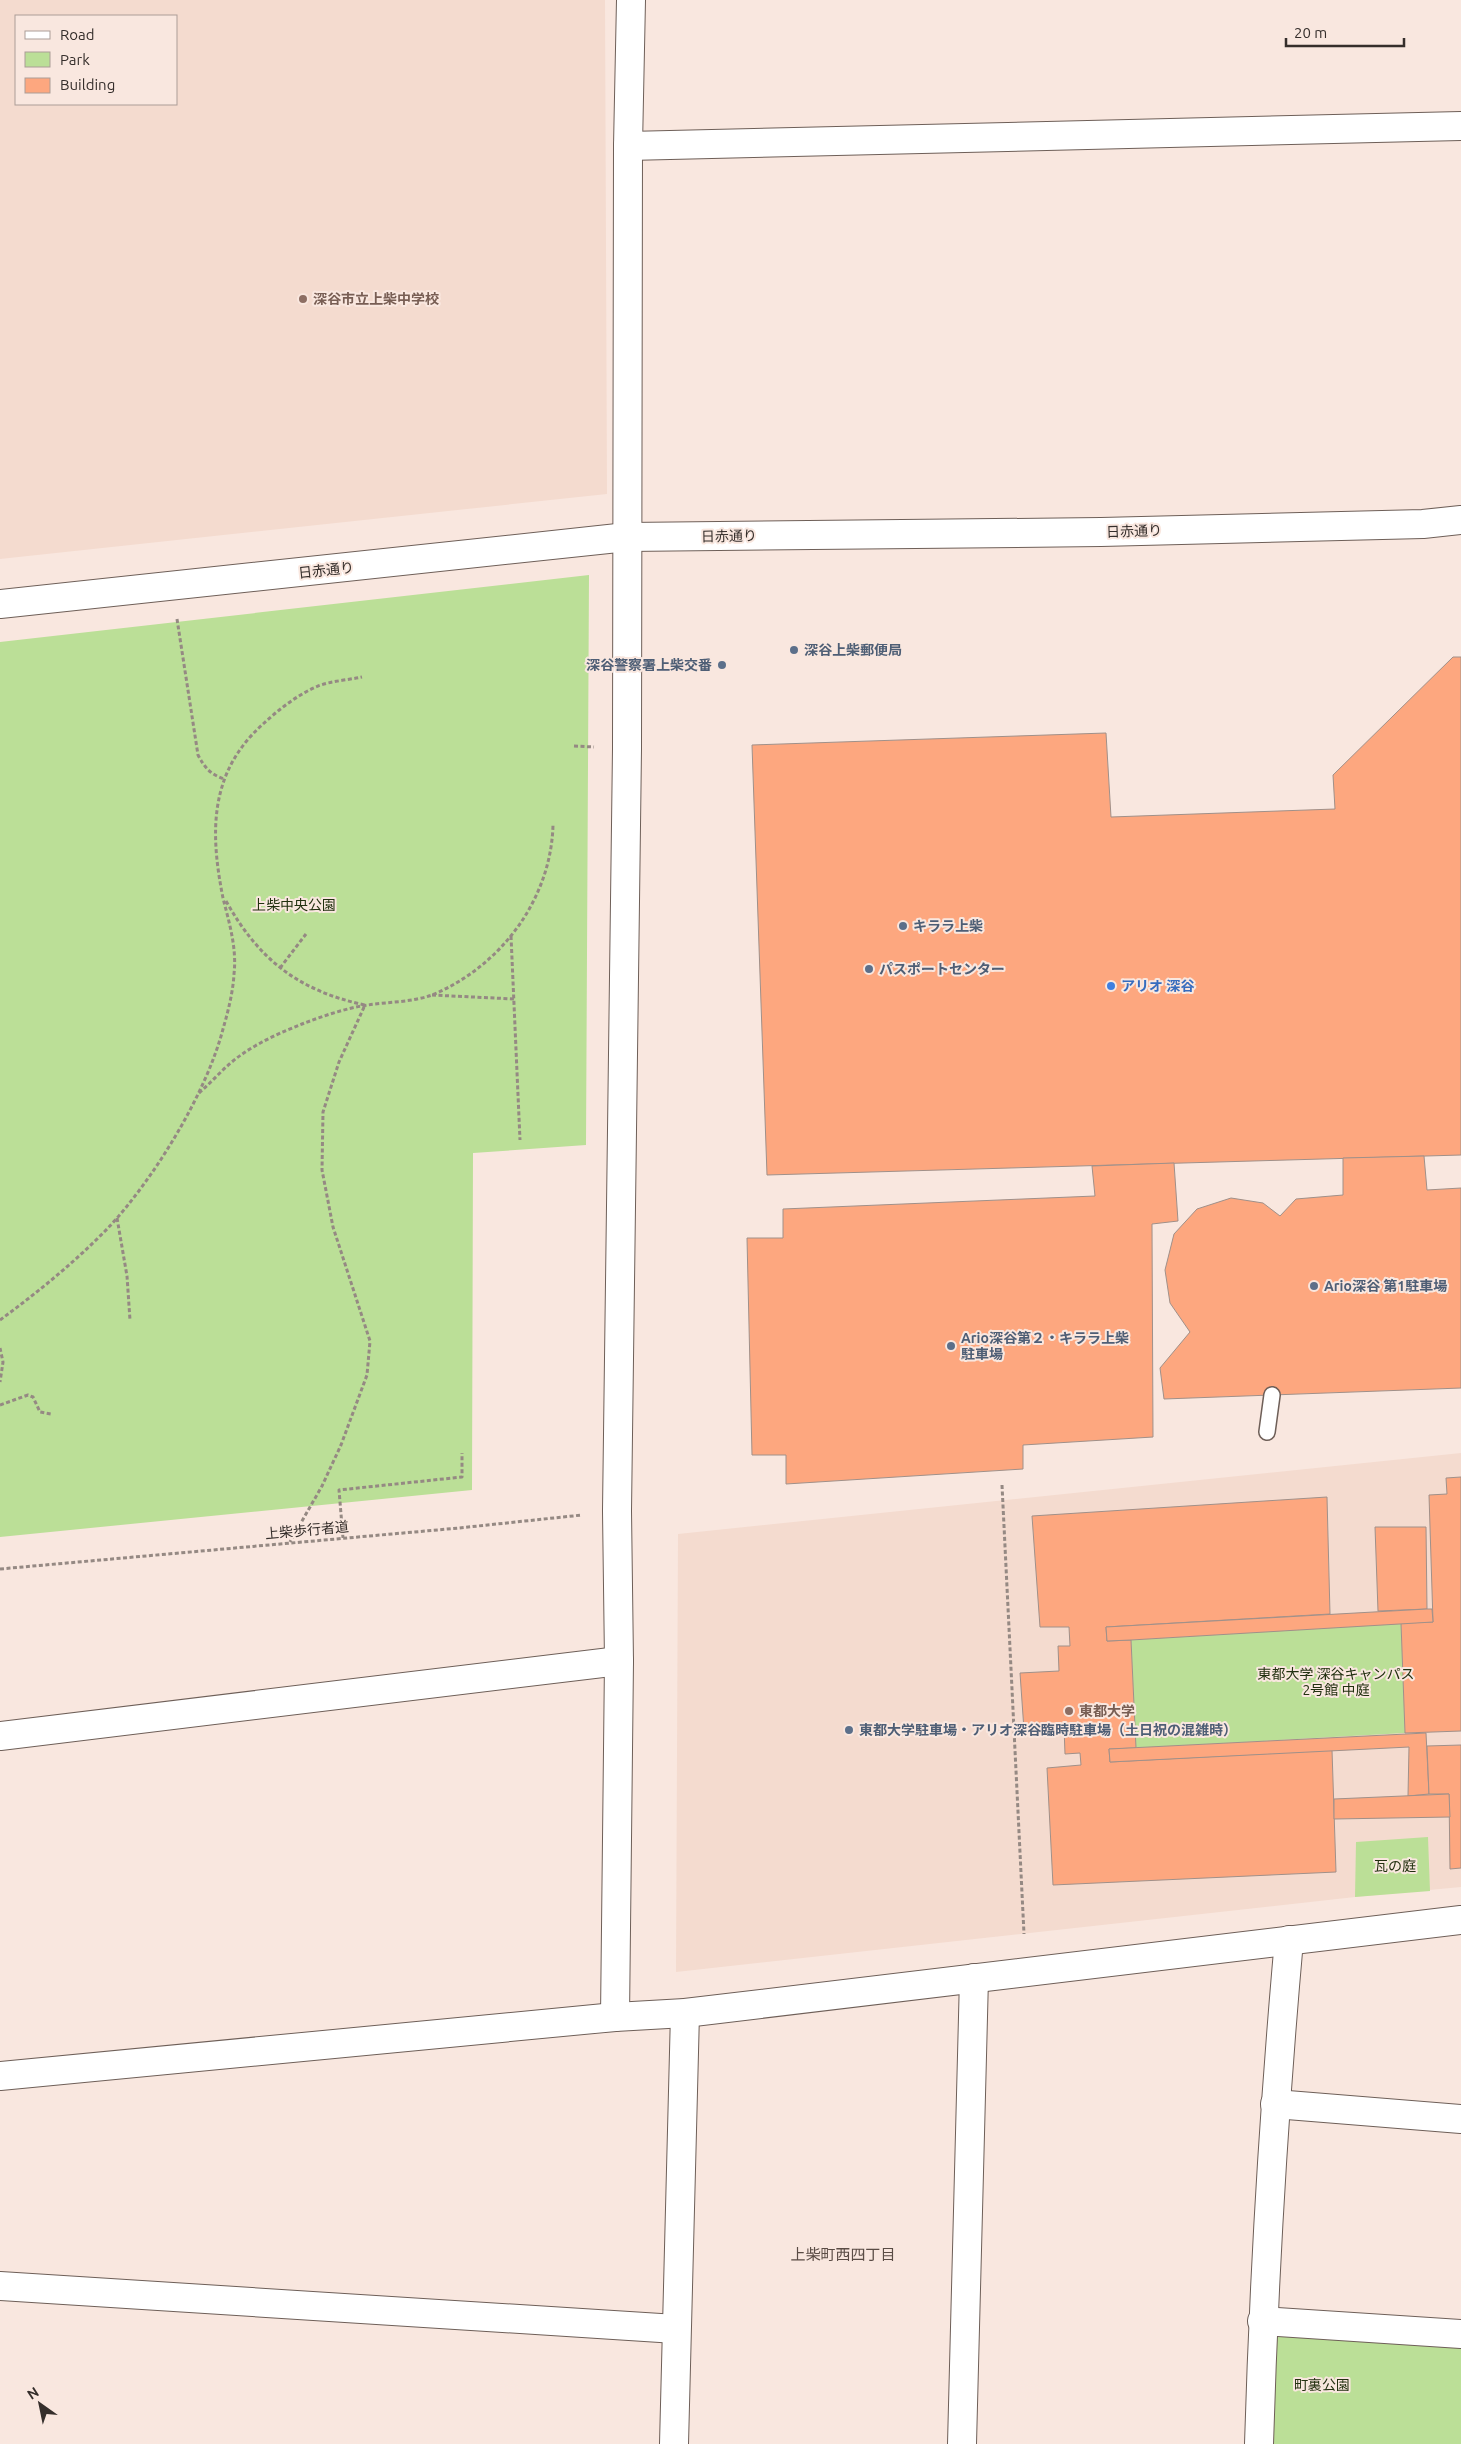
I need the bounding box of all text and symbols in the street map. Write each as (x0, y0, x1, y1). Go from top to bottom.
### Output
legend (15, 15, 178, 105)
scale bar (1286, 15, 1404, 47)
text: 20 m (1294, 24, 1327, 41)
text: Road (60, 26, 95, 43)
text: Park (60, 51, 90, 68)
text: Building (60, 76, 115, 93)
place label: 深谷市立上柴中学校 (313, 291, 439, 307)
marker: 深谷市立上柴中学校 (297, 293, 309, 305)
street label: 日赤通り (1106, 522, 1162, 540)
street label: 日赤通り (701, 528, 757, 544)
street label: 日赤通り (297, 559, 355, 581)
place label: 深谷上柴郵便局 (804, 642, 902, 658)
marker: 深谷上柴郵便局 (788, 644, 800, 656)
place label: 深谷警察署上柴交番 (586, 657, 712, 673)
marker: 深谷警察署上柴交番 (716, 659, 728, 671)
park label: 上柴中央公園 (252, 897, 336, 913)
place label: キララ上柴 (913, 918, 983, 934)
marker: キララ上柴 (897, 920, 909, 932)
place label: パスポートセンター (879, 961, 1005, 977)
marker: パスポートセンター (863, 963, 875, 975)
place label: アリオ 深谷 (1121, 978, 1195, 994)
marker: アリオ 深谷 (1105, 980, 1117, 992)
place label: Ario深谷 第1駐車場 (1324, 1278, 1447, 1294)
marker: Ario深谷 第1駐車場 (1308, 1280, 1320, 1292)
place label: Ario深谷第２・キララ上柴 駐車場 (961, 1330, 1129, 1362)
marker: Ario深谷第２・キララ上柴 駐車場 (945, 1340, 957, 1352)
street label: 上柴歩行者道 (264, 1518, 350, 1542)
park label: 東都大学 深谷キャンパス 2号館 中庭 (1257, 1666, 1415, 1698)
place label: 東都大学 (1079, 1703, 1135, 1719)
marker: 東都大学 (1063, 1705, 1075, 1717)
place label: 東都大学駐車場・アリオ深谷臨時駐車場（土日祝の混雑時） (859, 1722, 1237, 1738)
marker: 東都大学駐車場・アリオ深谷臨時駐車場（土日祝の混雑時） (843, 1724, 855, 1736)
park label: 瓦の庭 (1374, 1858, 1416, 1874)
district label: 上柴町西四丁目 (790, 2246, 896, 2263)
park label: 町裏公園 (1294, 2377, 1350, 2393)
north arrow (15, 2379, 65, 2429)
text: N (24, 2384, 42, 2403)

